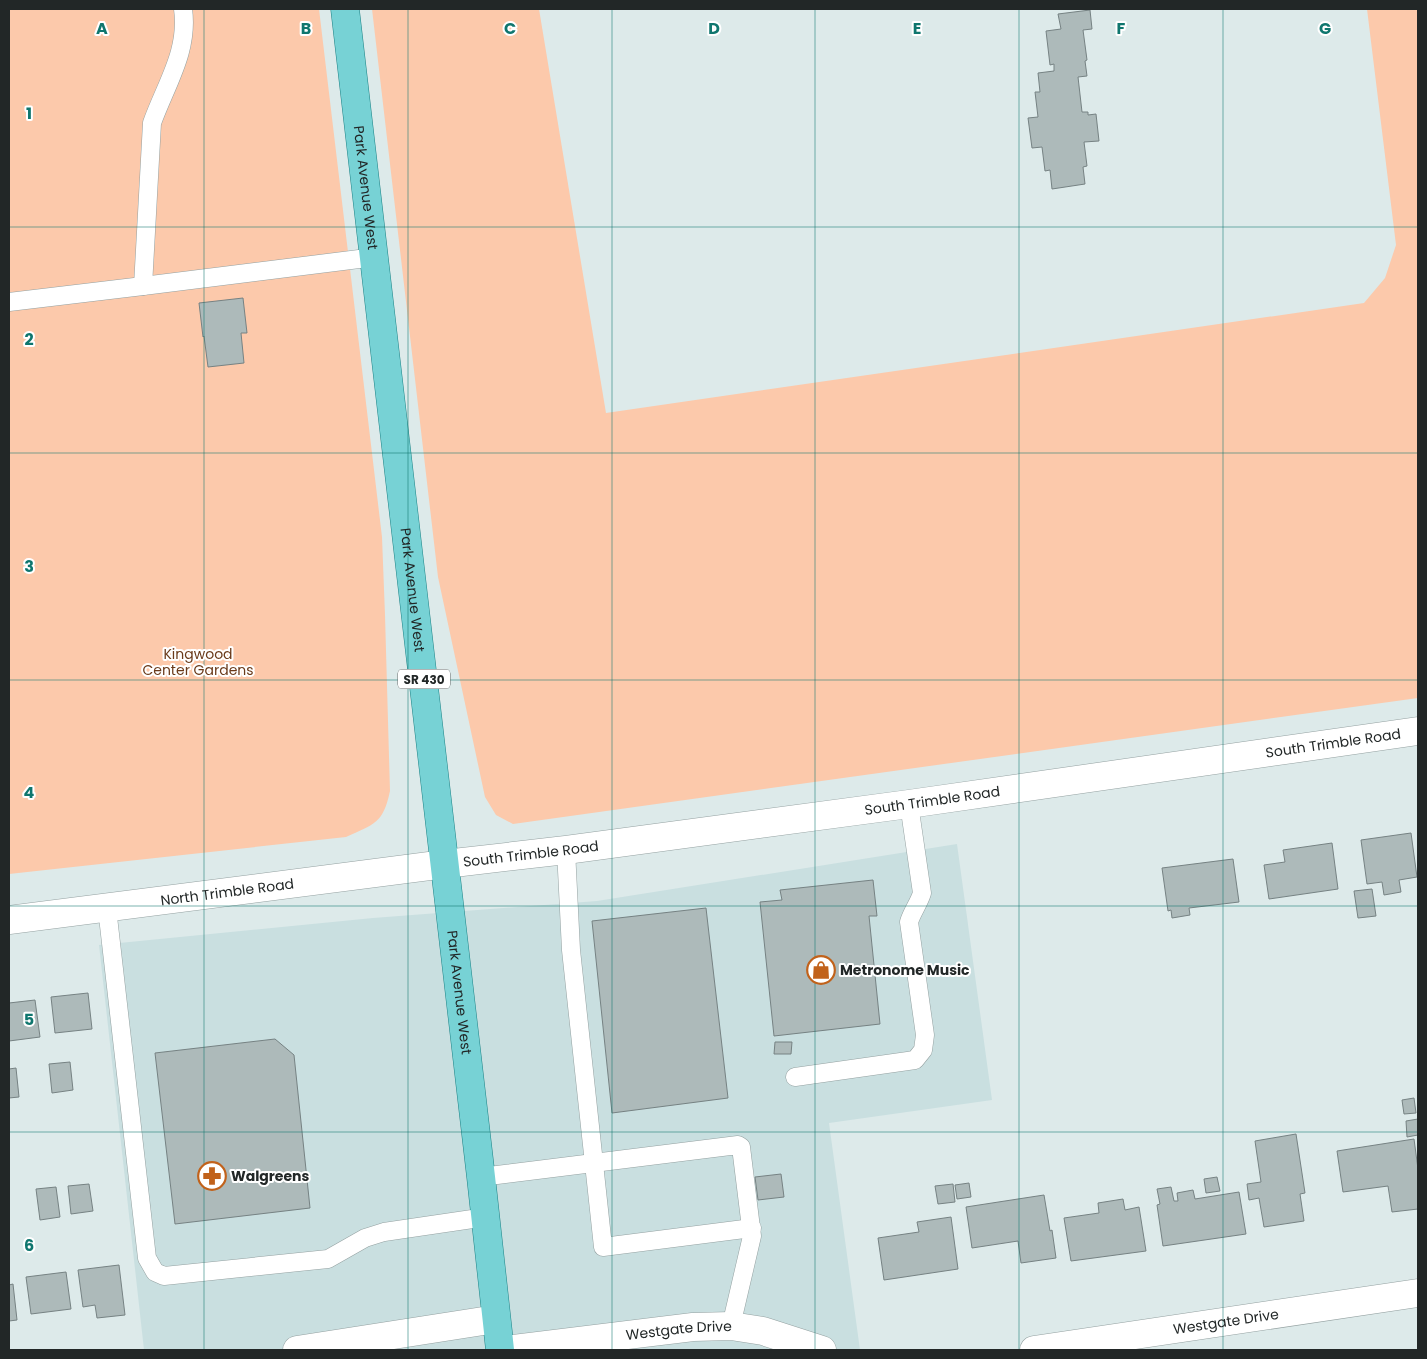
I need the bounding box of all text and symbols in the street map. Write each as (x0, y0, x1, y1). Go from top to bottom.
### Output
text: A (96, 17, 108, 40)
text: B (301, 17, 311, 40)
text: C (504, 17, 516, 40)
text: D (708, 17, 720, 40)
text: E (913, 17, 921, 40)
text: F (1117, 17, 1126, 40)
text: G (1319, 17, 1331, 40)
text: 1 (26, 102, 32, 125)
street label: Park Avenue West (349, 125, 383, 251)
text: 2 (24, 328, 34, 351)
street label: Park Avenue West (396, 527, 430, 653)
text: 3 (24, 555, 34, 578)
park label: Kingwood Center Gardens (142, 644, 254, 680)
road number: SR 430 (398, 670, 450, 689)
street label: South Trimble Road (1264, 724, 1402, 763)
text: 4 (24, 781, 35, 804)
street label: South Trimble Road (863, 781, 1001, 820)
street label: South Trimble Road (462, 836, 600, 872)
street label: North Trimble Road (159, 873, 295, 910)
street label: Park Avenue West (442, 929, 477, 1056)
shop icon: Metronome Music (806, 955, 836, 985)
place label: Metronome Music (840, 960, 970, 980)
text: 5 (24, 1008, 34, 1031)
pharmacy icon: Walgreens (197, 1161, 227, 1191)
place label: Walgreens (231, 1166, 310, 1186)
text: 6 (24, 1234, 34, 1257)
street label: Westgate Drive (1172, 1304, 1280, 1339)
street label: Westgate Drive (625, 1316, 732, 1345)

